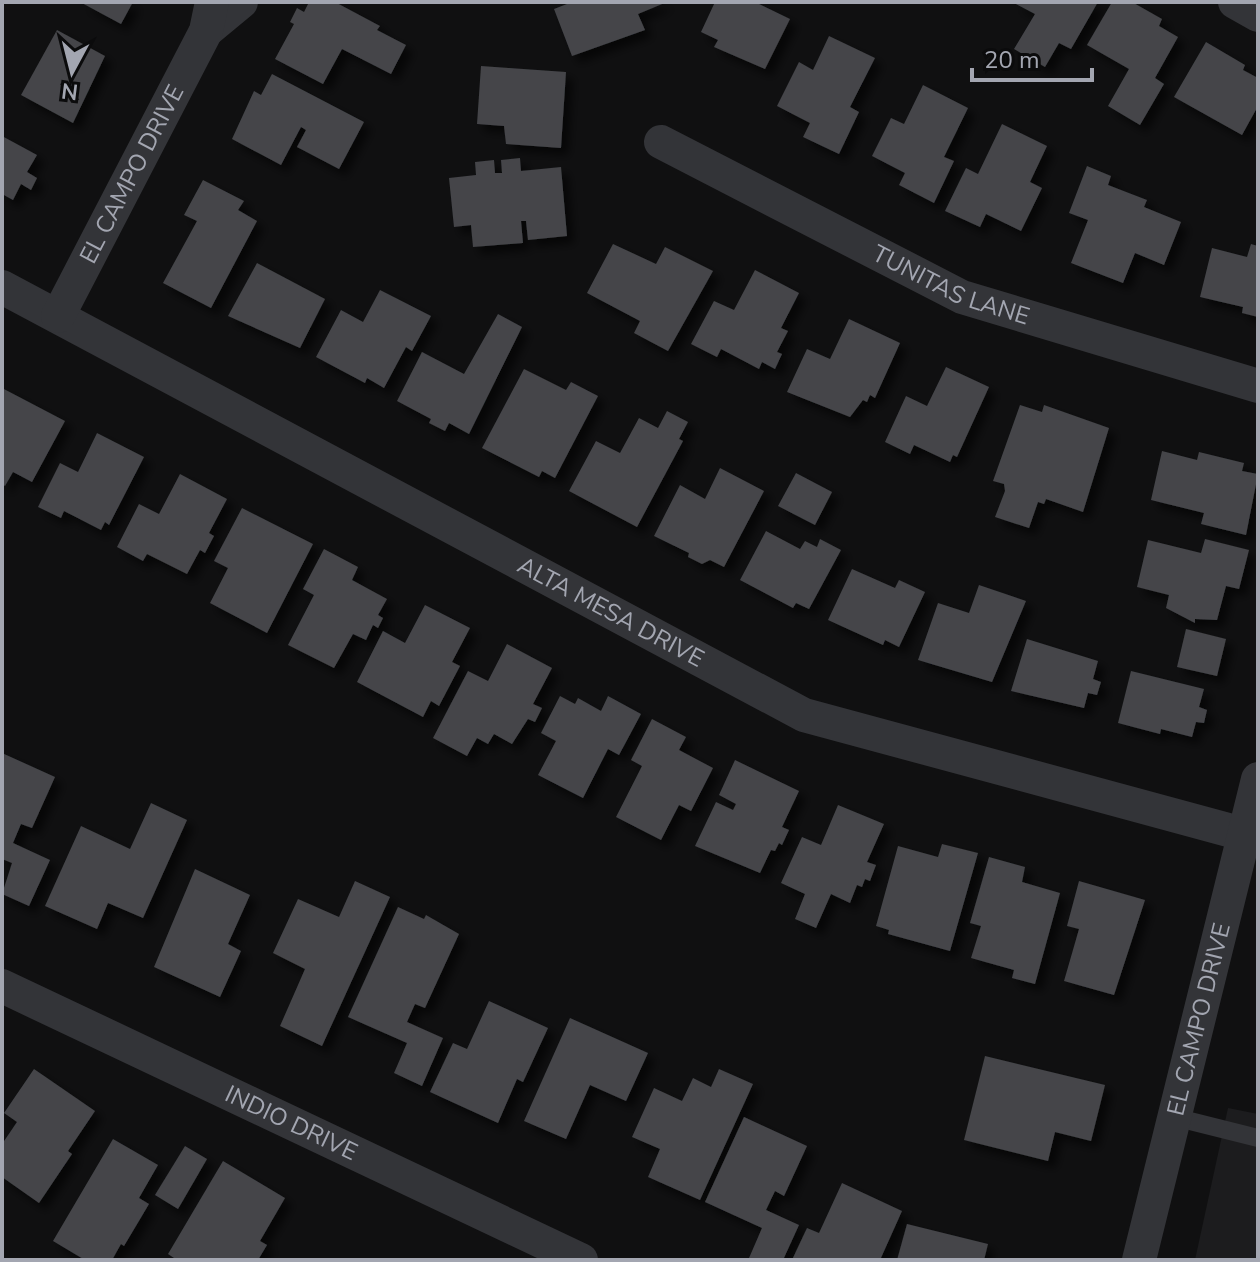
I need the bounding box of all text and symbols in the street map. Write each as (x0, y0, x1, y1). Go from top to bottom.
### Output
north arrow (32, 32, 112, 112)
scale bar (972, 32, 1092, 82)
text: 20 m (984, 44, 1040, 76)
text: N (60, 75, 80, 107)
street label: EL CAMPO DRIVE (72, 79, 191, 269)
street label: TUNITAS LANE (867, 238, 1033, 332)
street label: ALTA MESA DRIVE (512, 549, 710, 675)
street label: EL CAMPO DRIVE (1159, 920, 1238, 1119)
street label: INDIO DRIVE (220, 1078, 363, 1168)

